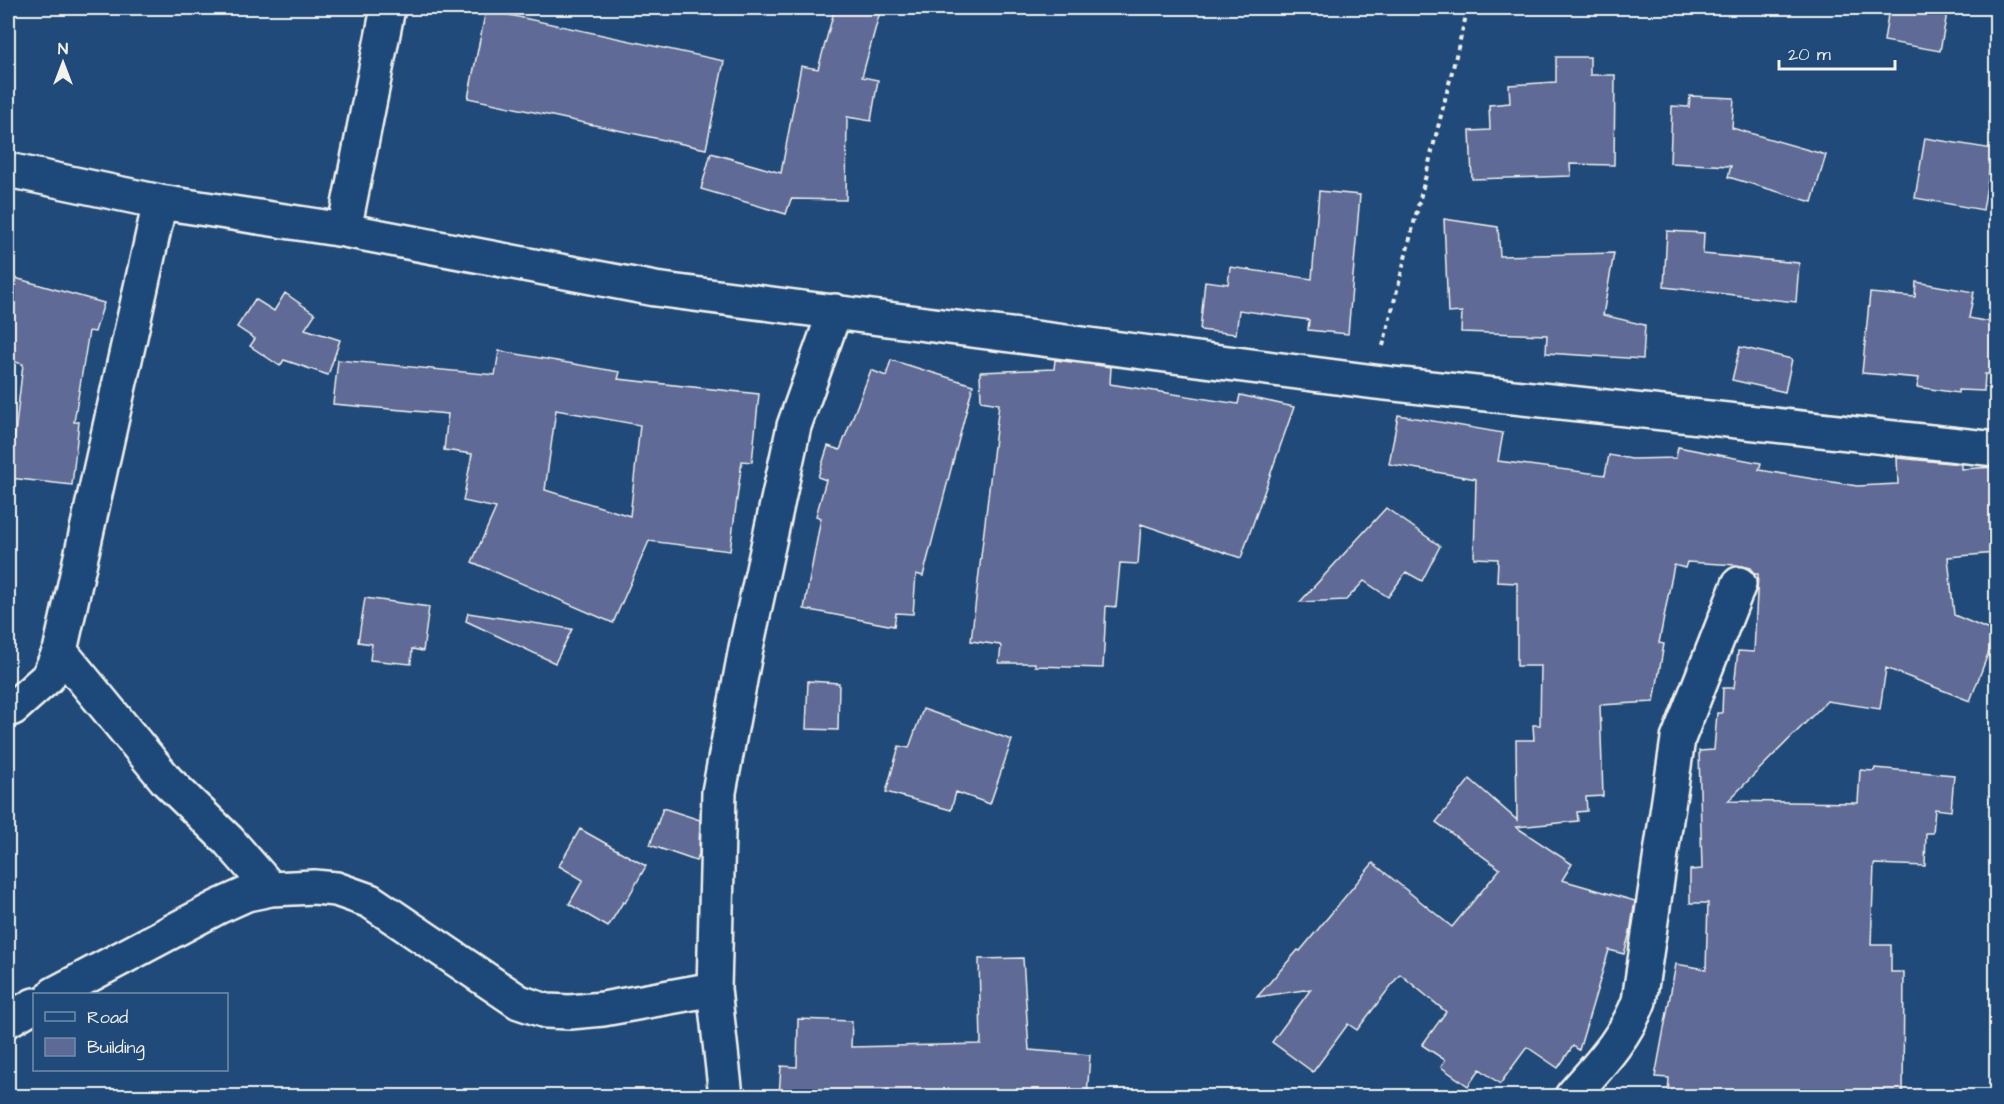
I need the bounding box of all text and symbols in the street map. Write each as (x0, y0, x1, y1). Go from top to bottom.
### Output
north arrow (33, 33, 93, 93)
scale bar (1779, 33, 1894, 71)
text: N (58, 38, 68, 60)
text: 20 m (1788, 42, 1831, 67)
legend (33, 993, 228, 1071)
text: Road (87, 1005, 128, 1030)
text: Building (87, 1035, 145, 1061)

